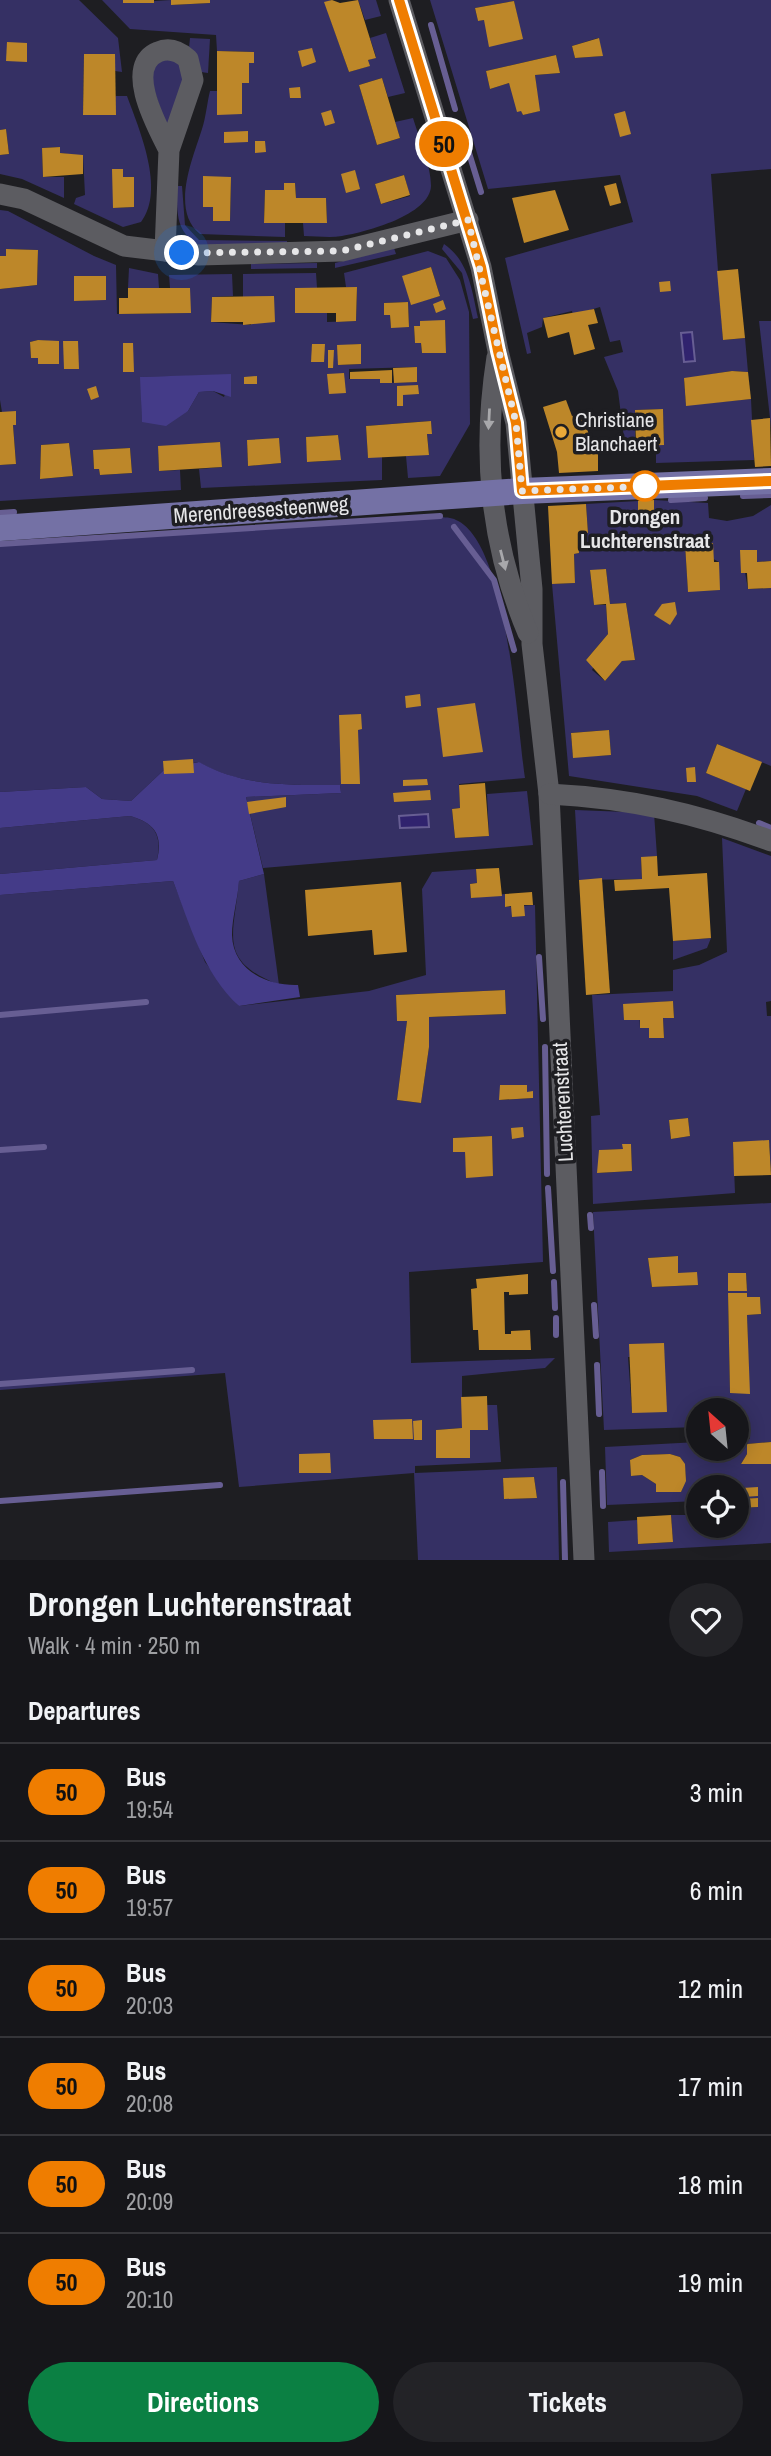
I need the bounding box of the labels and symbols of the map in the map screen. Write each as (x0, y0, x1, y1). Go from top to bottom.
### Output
line badge: 50 (412, 121, 476, 167)
your location (164, 235, 199, 270)
place label: Christiane Blanchaert (575, 405, 658, 458)
one-way arrow (483, 408, 494, 430)
marker: Christiane Blanchaert (553, 424, 569, 440)
marker: Drongen Luchterenstraat (630, 471, 660, 501)
street label: Merendreesesteenweg (173, 489, 350, 530)
place label: Drongen Luchterenstraat (580, 502, 710, 555)
one-way arrow (497, 549, 508, 571)
street label: Luchterenstraat (545, 1041, 580, 1163)
north arrow (686, 1398, 749, 1461)

